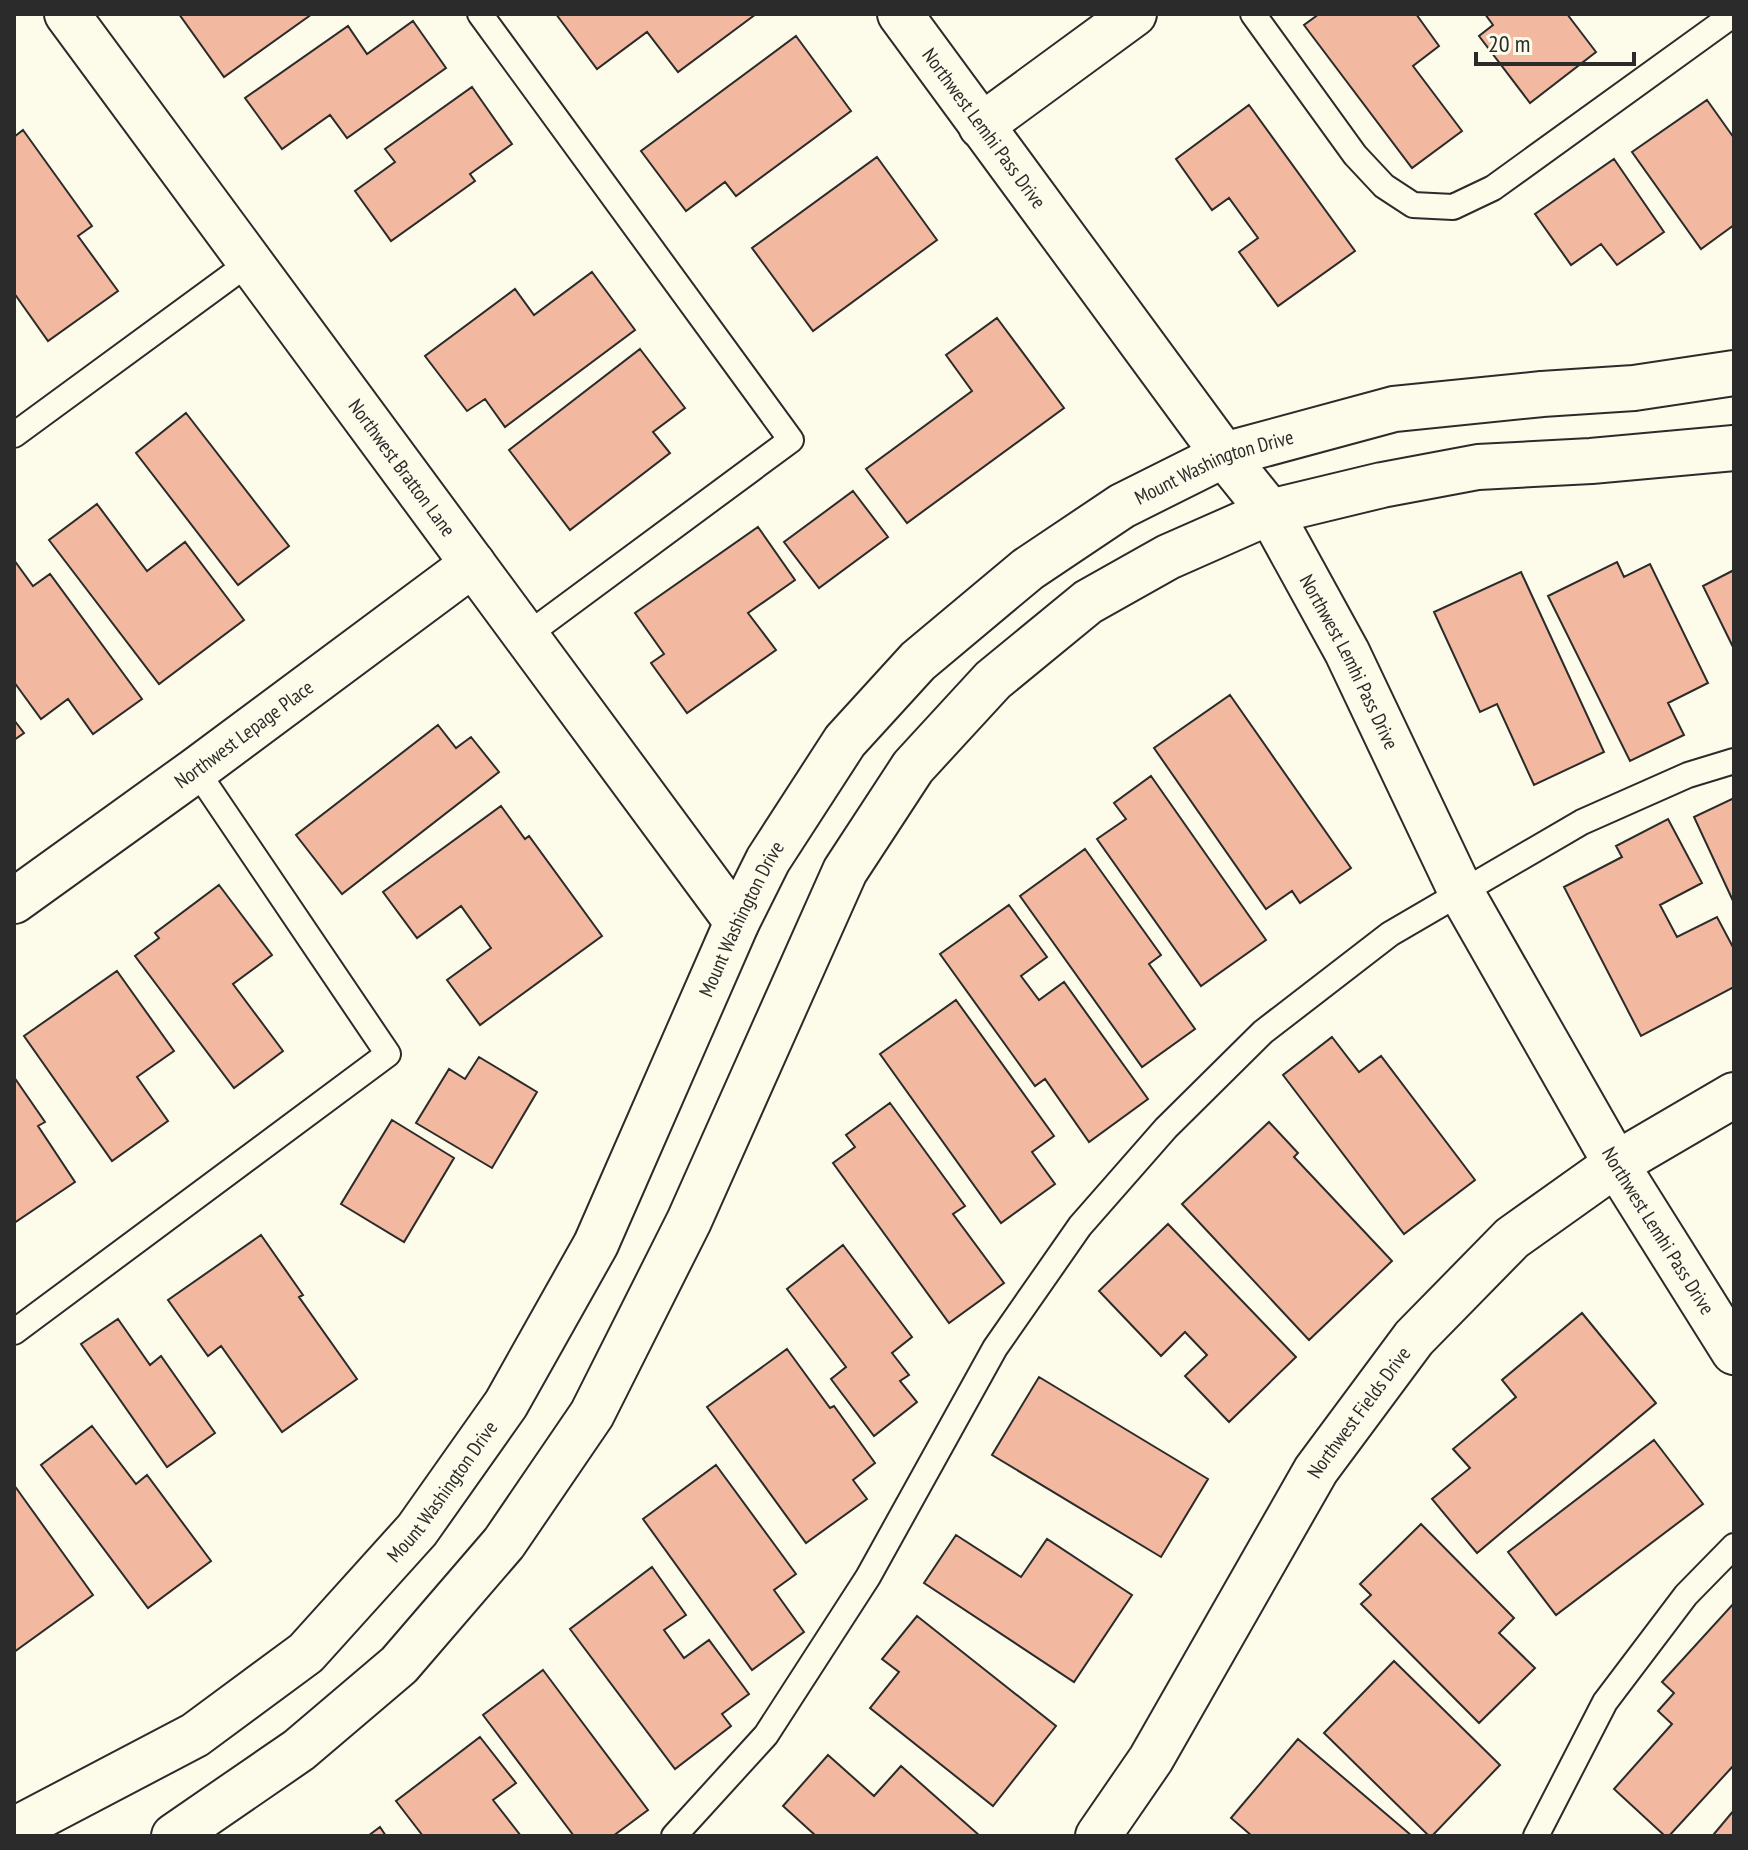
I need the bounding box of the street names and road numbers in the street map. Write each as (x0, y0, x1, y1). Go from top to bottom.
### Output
street label: Northwest Lemhi Pass Drive (917, 43, 1052, 214)
street label: Northwest Bratton Lane (343, 394, 461, 542)
street label: Mount Washington Drive (1130, 424, 1296, 511)
street label: Northwest Lemhi Pass Drive (1294, 570, 1404, 753)
street label: Northwest Lepage Place (169, 674, 318, 794)
street label: Mount Washington Drive (693, 836, 790, 1001)
street label: Northwest Lemhi Pass Drive (1596, 1142, 1720, 1319)
street label: Northwest Fields Drive (1301, 1341, 1416, 1483)
street label: Mount Washington Drive (381, 1416, 503, 1568)

